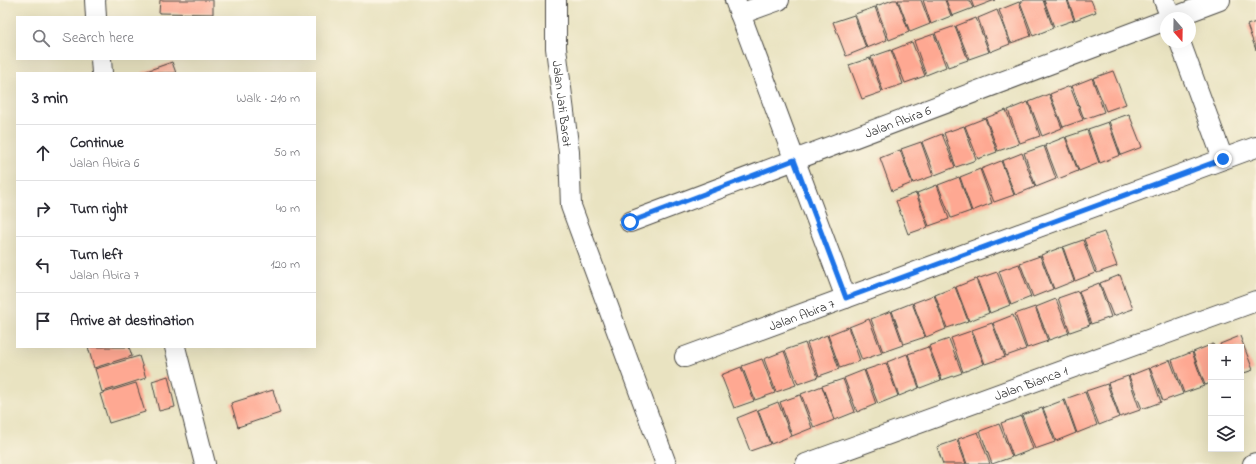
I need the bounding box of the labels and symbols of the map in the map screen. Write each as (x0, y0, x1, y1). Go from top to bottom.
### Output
north arrow (1160, 12, 1196, 48)
street label: Jalan Jati Barat (547, 59, 576, 149)
street label: Jalan Abira 6 (862, 101, 934, 144)
route end (1214, 150, 1232, 168)
route start (621, 213, 639, 231)
street label: Jalan Abira 7 (766, 295, 838, 336)
street label: Jalan Bianca 1 (992, 362, 1071, 406)

